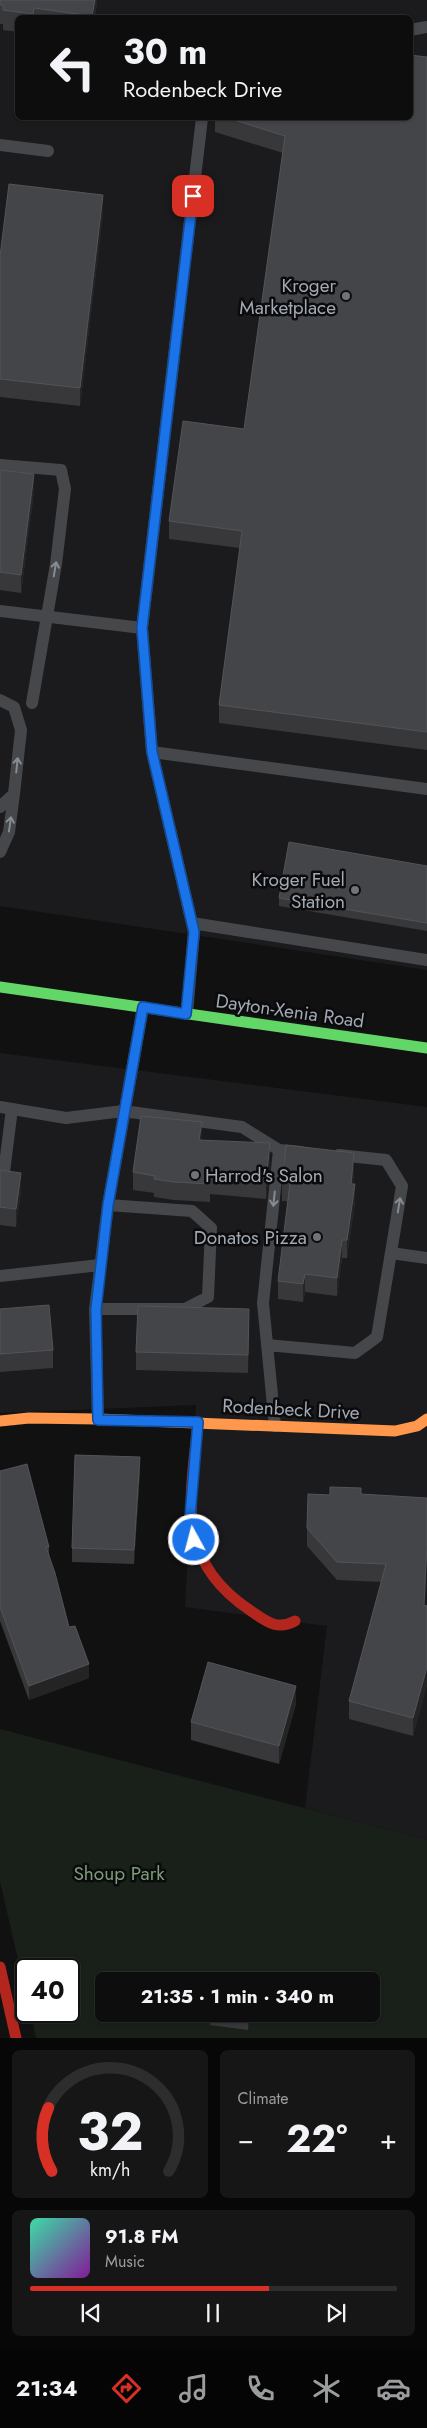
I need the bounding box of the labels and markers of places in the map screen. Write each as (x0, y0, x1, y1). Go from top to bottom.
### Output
pin (172, 175, 214, 217)
place label: Kroger Marketplace (239, 272, 336, 321)
marker: Kroger Marketplace (340, 290, 352, 302)
place label: Kroger Fuel Station (252, 866, 345, 915)
marker: Kroger Fuel Station (349, 884, 361, 896)
place label: Harrod's Salon (205, 1162, 323, 1189)
marker: Harrod's Salon (189, 1169, 201, 1181)
place label: Donatos Pizza (194, 1224, 307, 1251)
marker: Donatos Pizza (311, 1231, 323, 1243)

